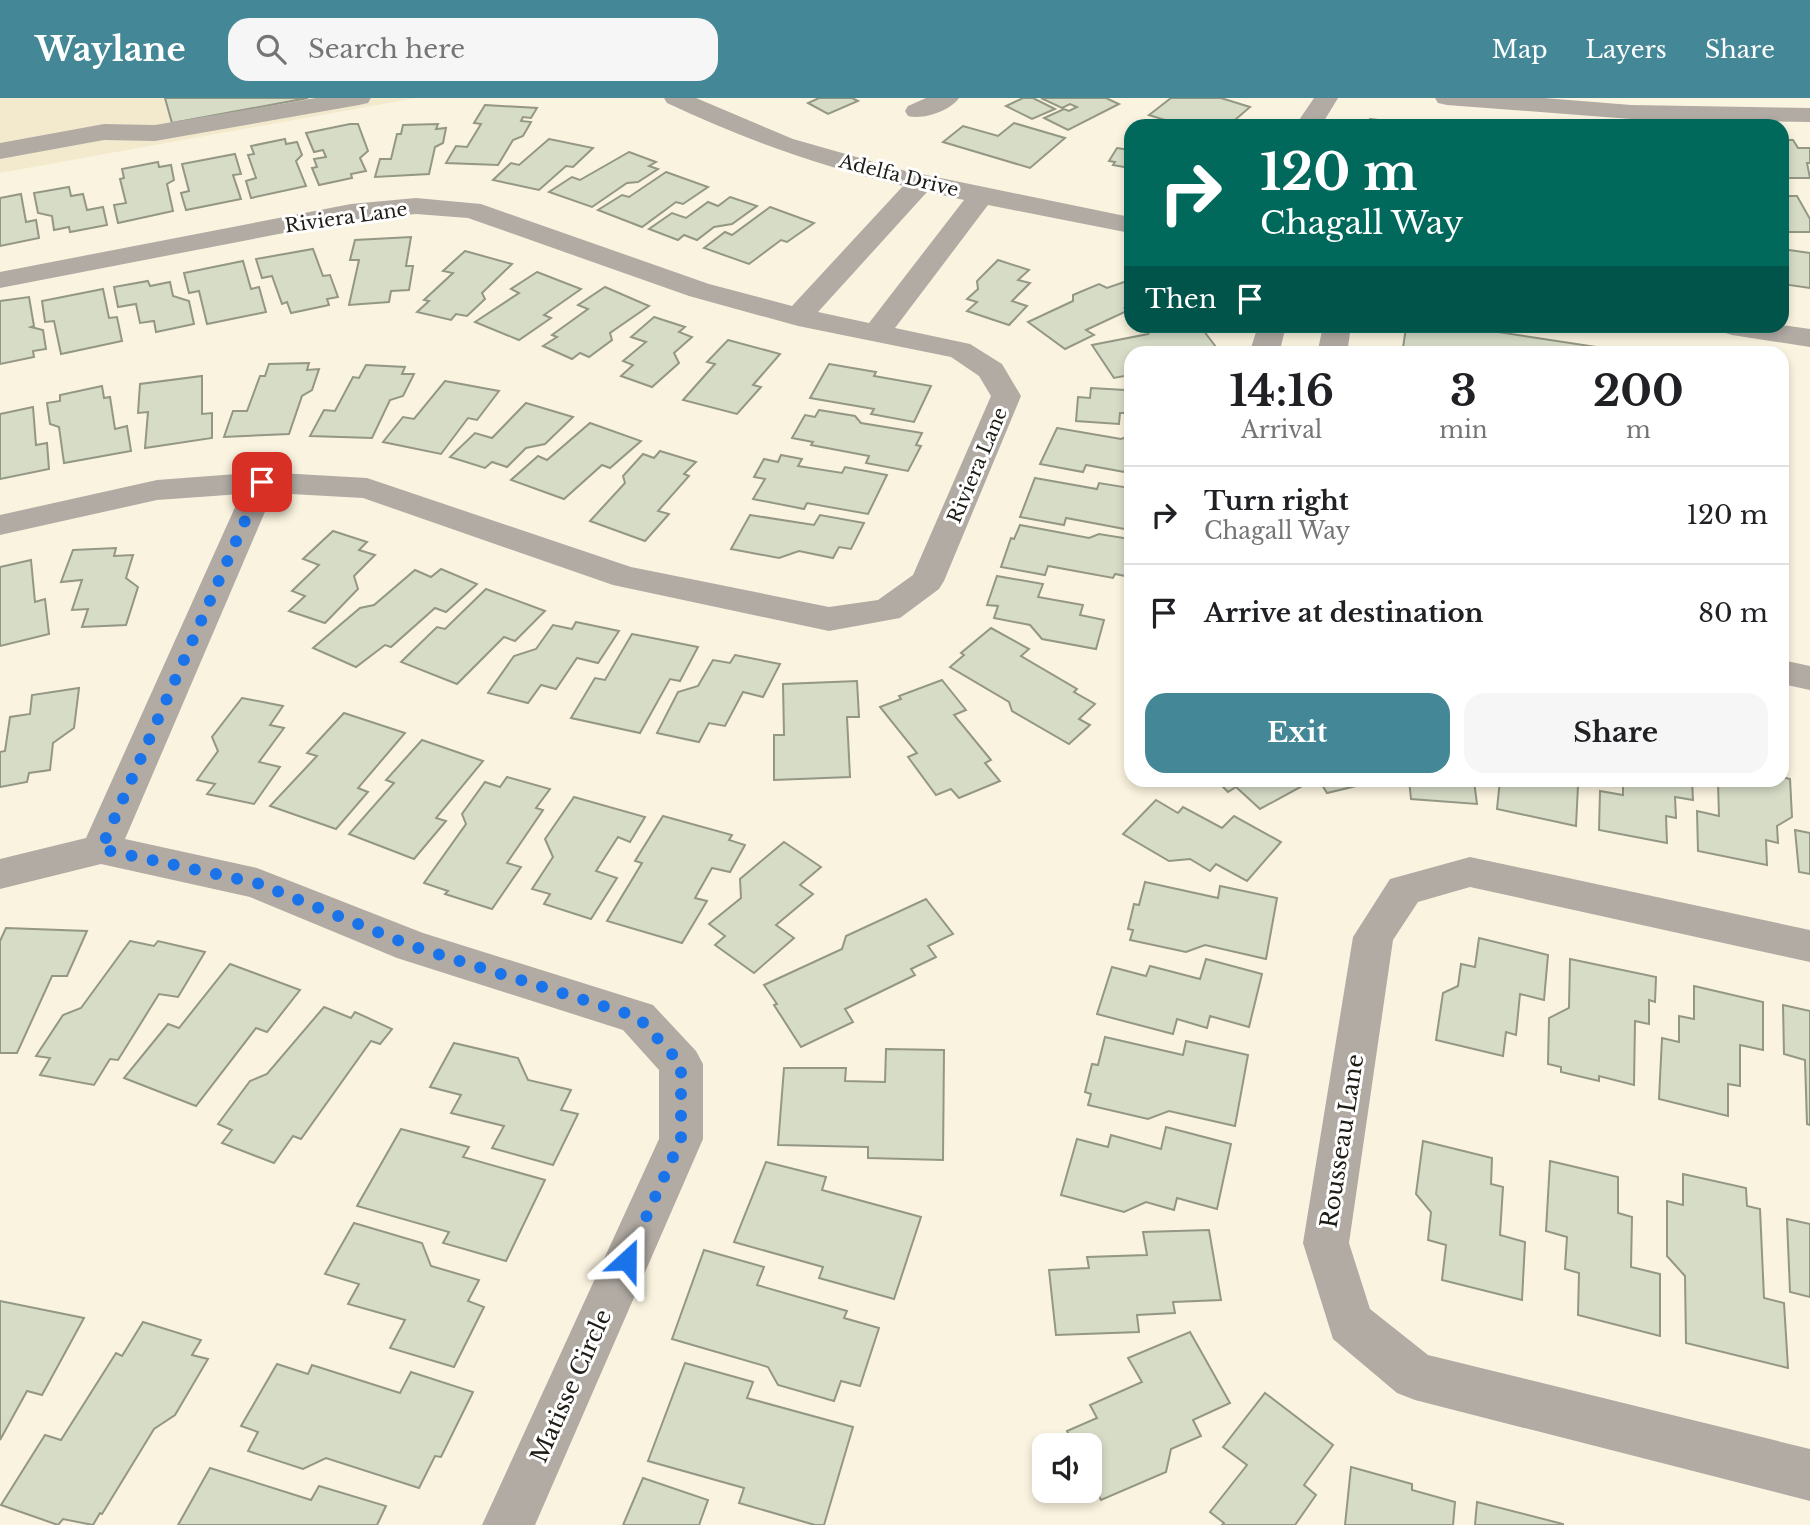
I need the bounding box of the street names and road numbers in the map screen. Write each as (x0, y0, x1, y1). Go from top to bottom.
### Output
street label: Adelfa Drive (836, 149, 961, 201)
street label: Riviera Lane (283, 198, 409, 237)
street label: Riviera Lane (943, 404, 1012, 527)
street label: Rousseau Lane (1314, 1052, 1370, 1230)
street label: Matisse Circle (525, 1305, 617, 1467)

